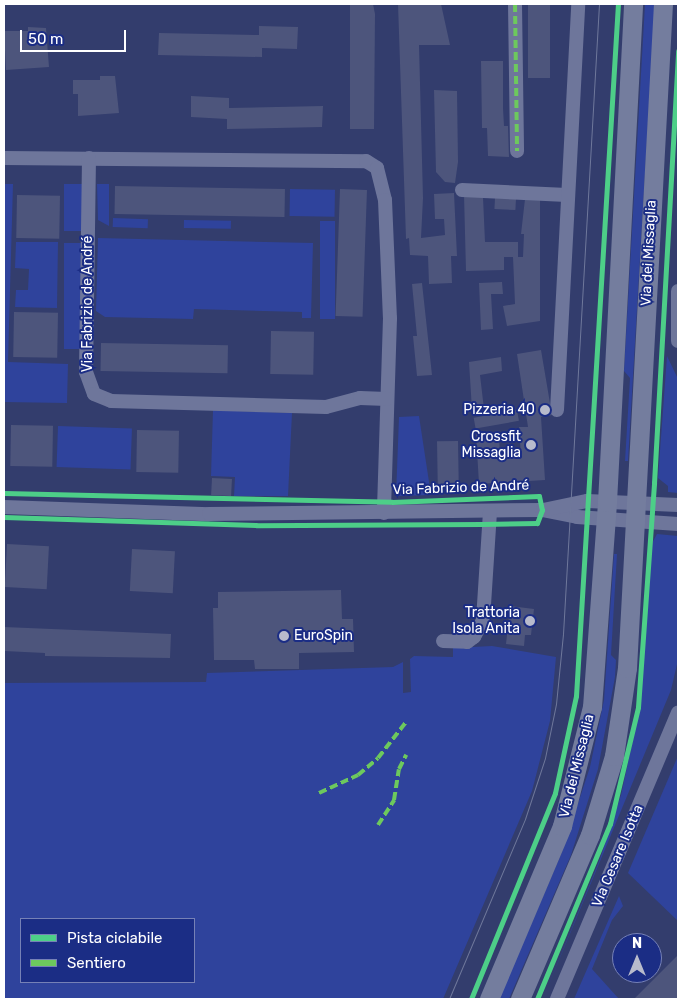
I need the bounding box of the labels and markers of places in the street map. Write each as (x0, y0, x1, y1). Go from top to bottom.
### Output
place label: Pizzeria 40 (463, 402, 535, 418)
marker: Pizzeria 40 (539, 404, 551, 416)
place label: Crossfit Missaglia (462, 429, 521, 462)
marker: Crossfit Missaglia (525, 439, 537, 451)
place label: Trattoria Isola Anita (452, 605, 520, 638)
marker: Trattoria Isola Anita (524, 615, 536, 627)
place label: EuroSpin (294, 628, 353, 644)
marker: EuroSpin (278, 630, 290, 642)

